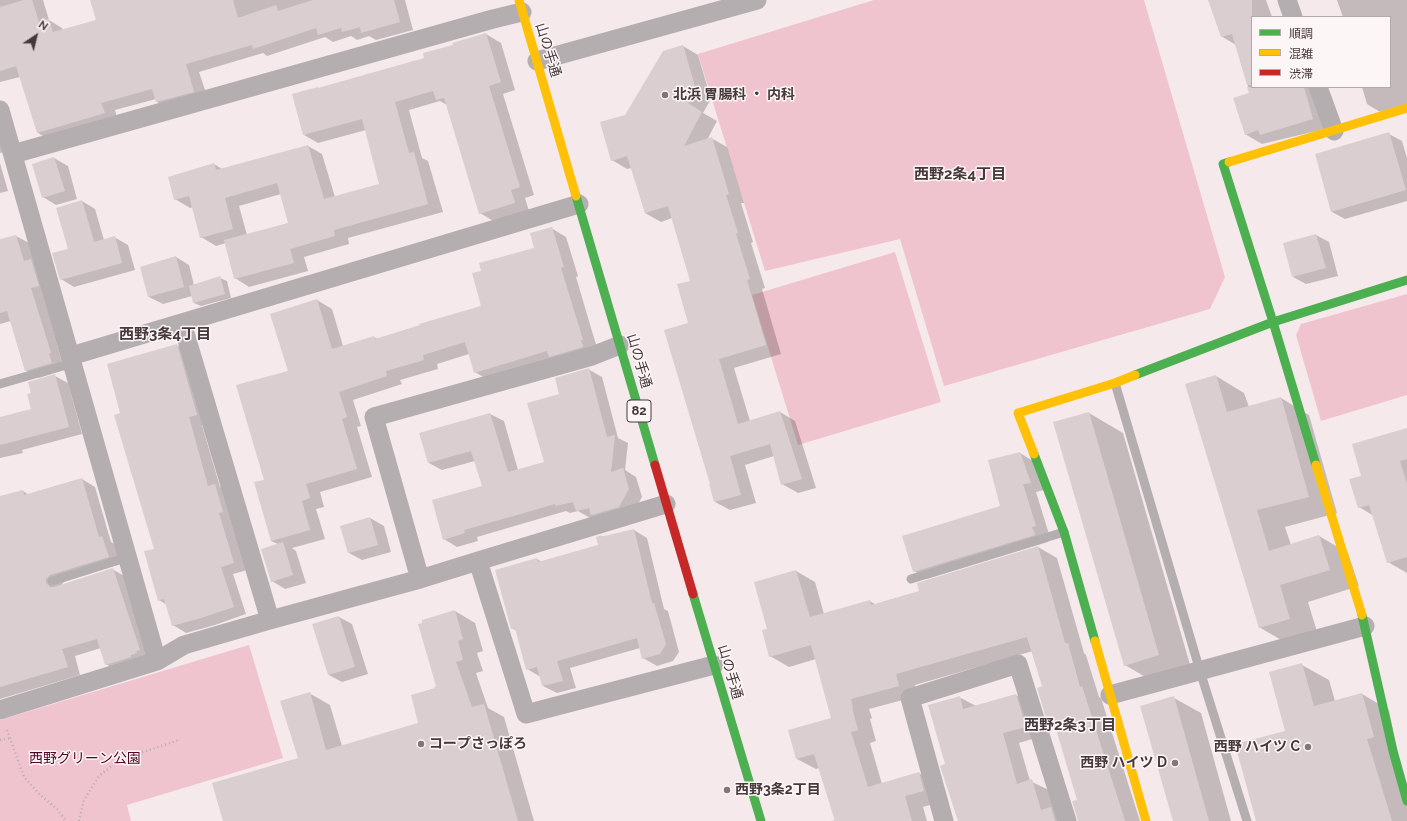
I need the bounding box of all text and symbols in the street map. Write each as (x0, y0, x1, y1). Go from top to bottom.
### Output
north arrow (16, 16, 56, 56)
legend (1251, 16, 1391, 88)
text: N (36, 18, 50, 33)
street label: 山の手通 (532, 21, 564, 79)
text: 順調 (1289, 27, 1313, 41)
text: 混雑 (1289, 47, 1313, 61)
text: 渋滞 (1289, 67, 1313, 81)
place label: 北浜 胃腸科 ・ 内科 (673, 87, 795, 103)
marker: 北浜 胃腸科 ・ 内科 (660, 90, 670, 100)
district label: 西野2条4丁目 (914, 165, 1006, 183)
district label: 西野3条4丁目 (119, 325, 211, 343)
street label: 山の手通 (623, 332, 655, 390)
road number: 82 (627, 400, 651, 422)
street label: 山の手通 (714, 643, 746, 701)
district label: 西野2条3丁目 (1024, 716, 1116, 734)
place label: コープさっぽろ (429, 736, 527, 752)
marker: コープさっぽろ (416, 739, 426, 749)
place label: 西野 ハイツ C (1214, 739, 1300, 755)
marker: 西野 ハイツ C (1303, 742, 1313, 752)
park label: 西野グリーン公園 (29, 751, 141, 767)
place label: 西野 ハイツ D (1080, 755, 1167, 771)
marker: 西野 ハイツ D (1170, 758, 1180, 768)
place label: 西野3条2丁目 (735, 782, 821, 798)
marker: 西野3条2丁目 (722, 785, 732, 795)

